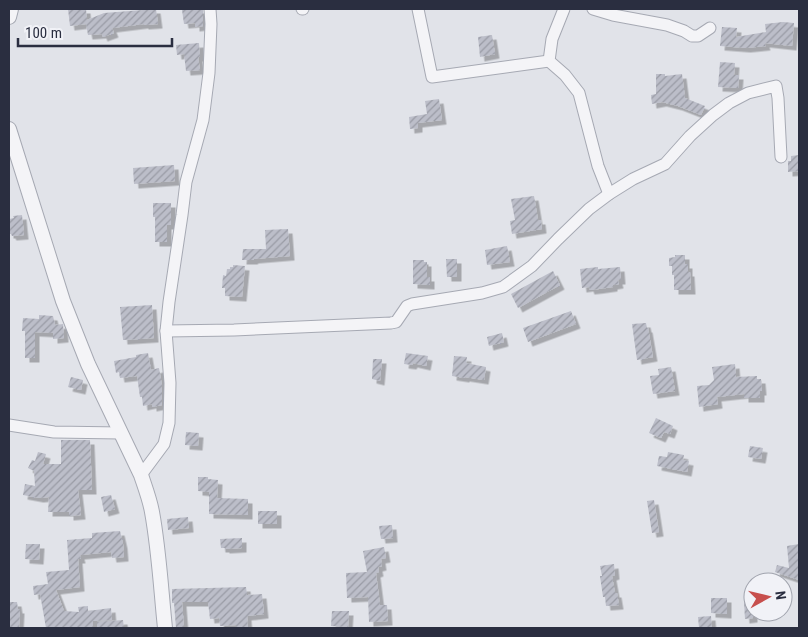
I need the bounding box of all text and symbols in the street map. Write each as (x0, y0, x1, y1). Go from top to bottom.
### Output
scale bar (18, 15, 171, 47)
text: 100 m (25, 24, 62, 42)
north arrow (743, 572, 793, 622)
text: N (772, 590, 789, 601)

